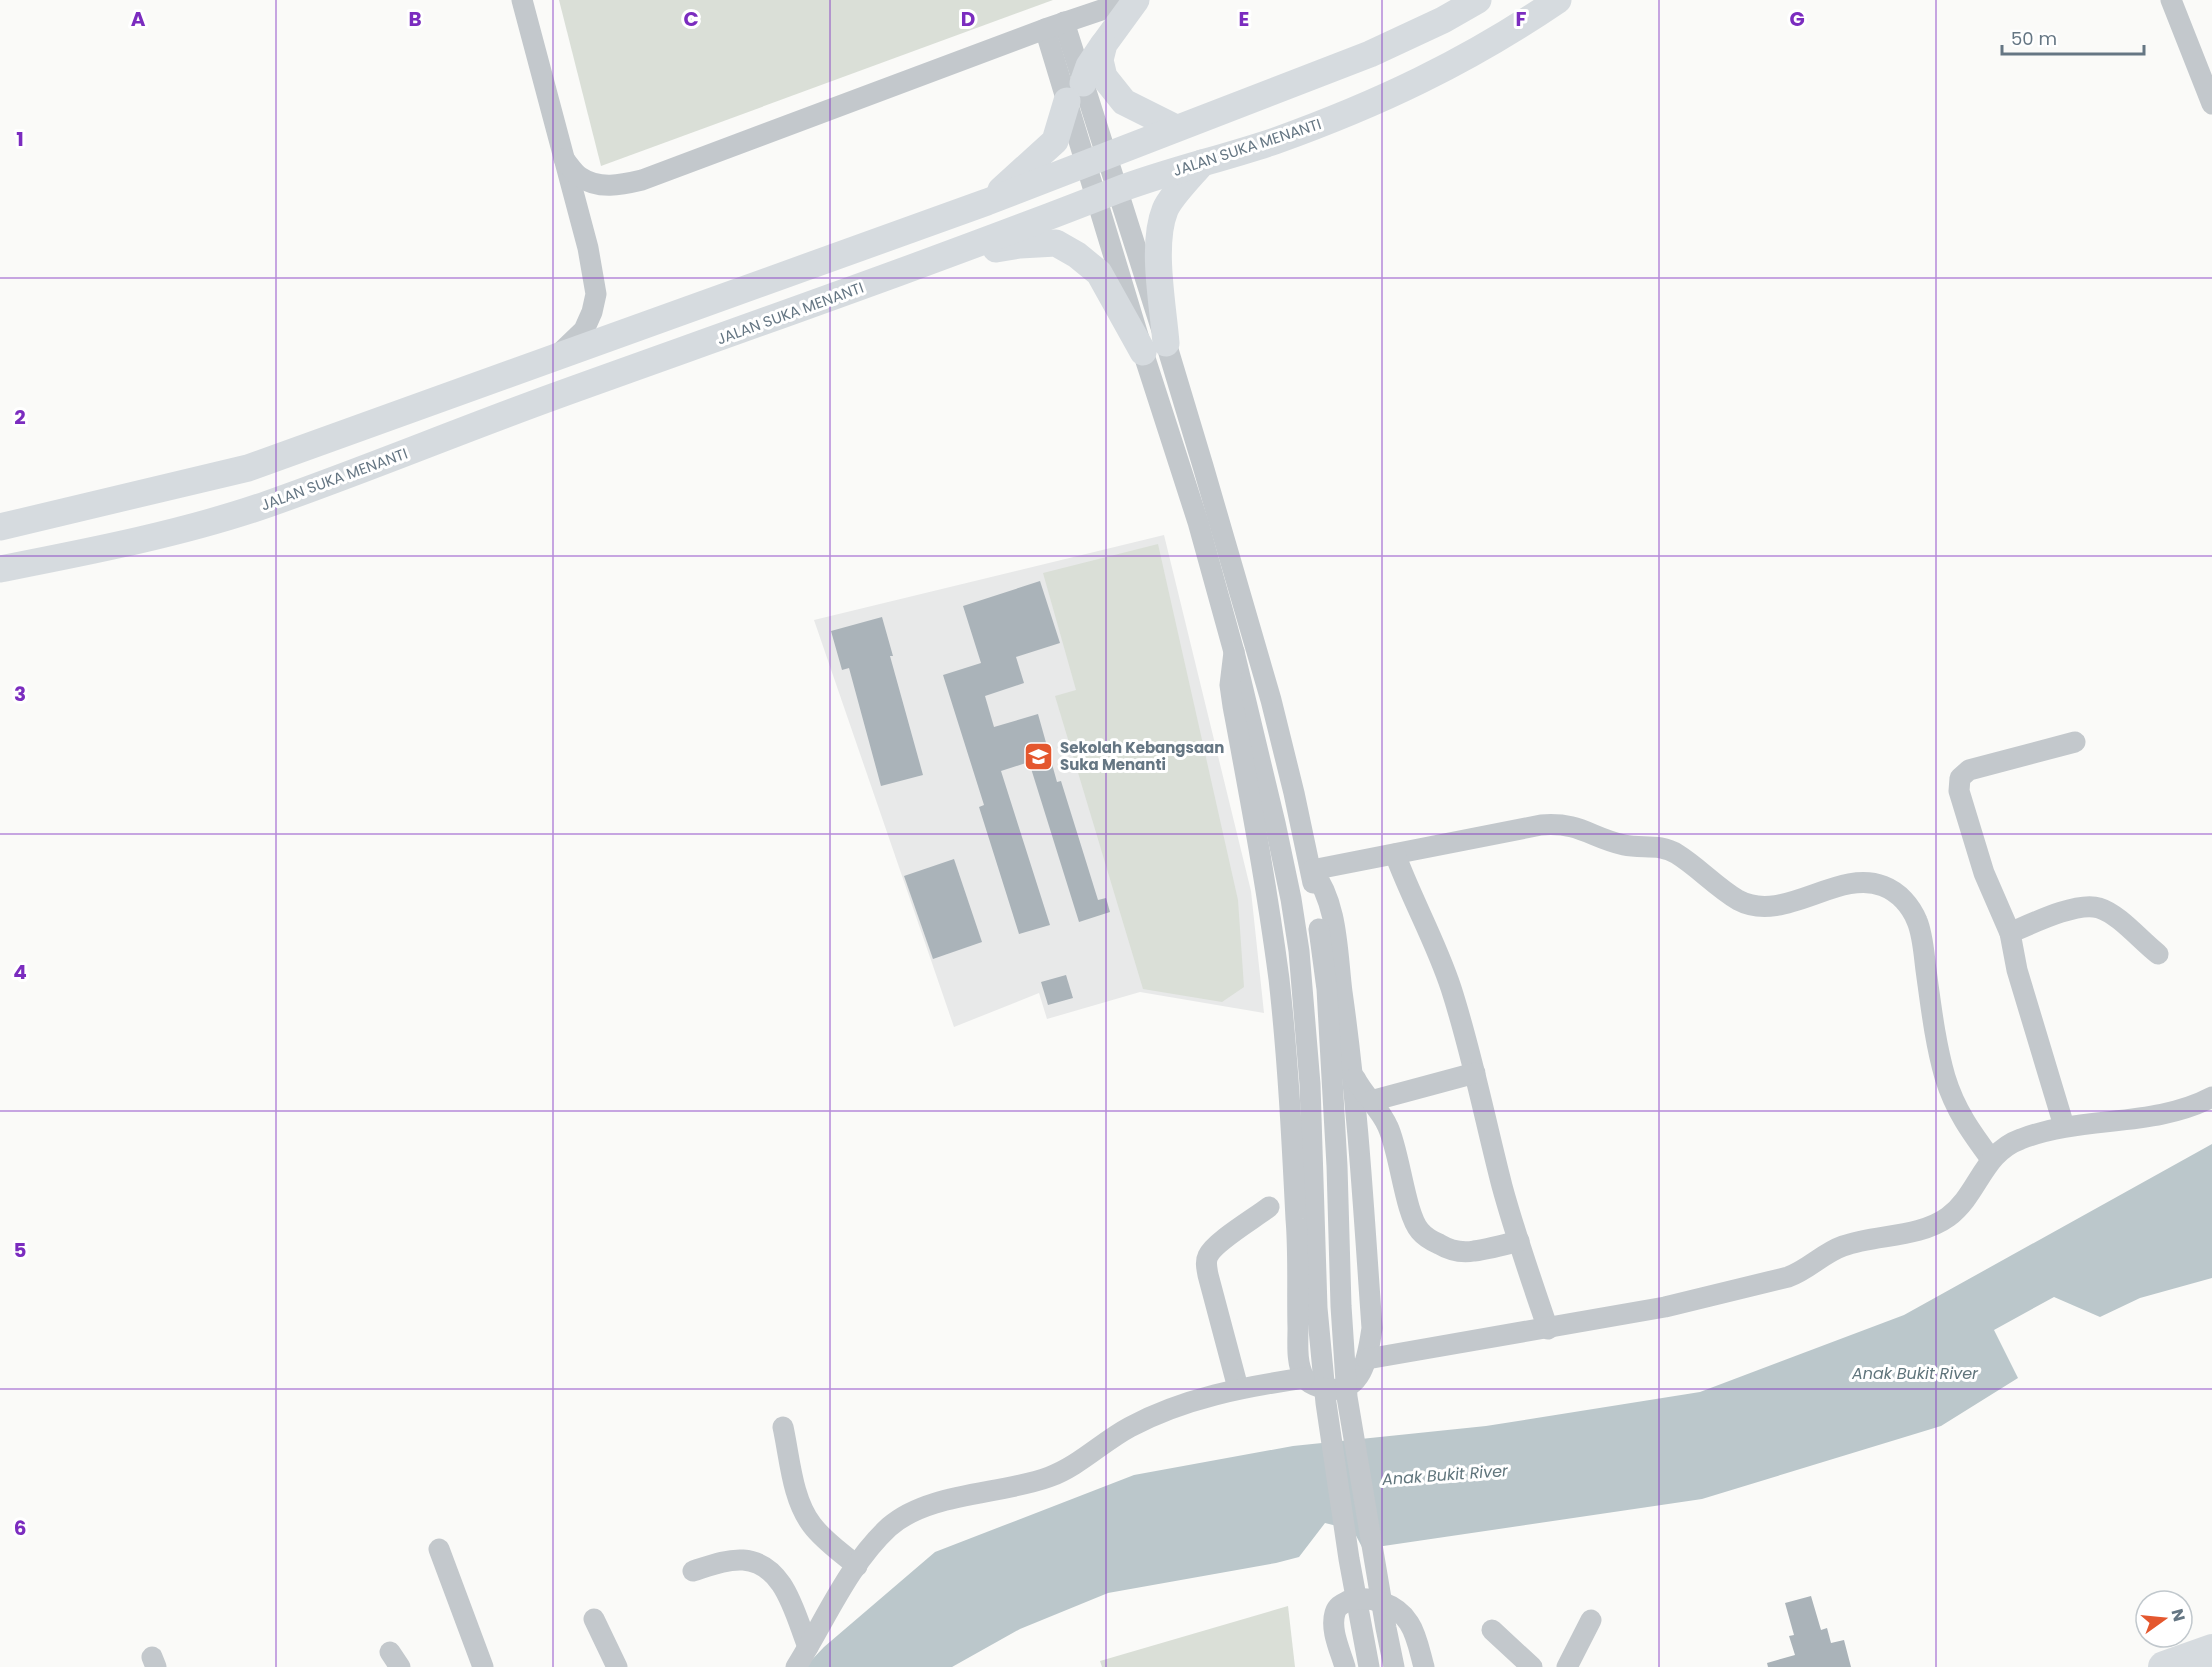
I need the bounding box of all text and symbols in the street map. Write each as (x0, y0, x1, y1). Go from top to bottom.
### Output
text: A (131, 5, 146, 33)
text: B (408, 5, 422, 33)
text: C (683, 5, 699, 33)
text: D (961, 5, 975, 33)
text: E (1239, 5, 1249, 33)
text: F (1516, 5, 1527, 33)
text: G (1789, 5, 1805, 33)
scale bar (2002, 18, 2144, 56)
text: 50 m (2011, 26, 2057, 51)
street label: JALAN SUKA MENANTI (1170, 113, 1324, 181)
text: 1 (16, 125, 24, 153)
street label: JALAN SUKA MENANTI (714, 277, 866, 349)
text: 2 (14, 403, 26, 431)
street label: JALAN SUKA MENANTI (258, 443, 410, 515)
text: 3 (14, 680, 26, 708)
place label: Sekolah Kebangsaan Suka Menanti (1060, 737, 1224, 775)
school or university icon: Sekolah Kebangsaan Suka Menanti (1023, 740, 1055, 772)
text: 4 (13, 958, 27, 986)
text: 5 (14, 1236, 27, 1264)
water label: Anak Bukit River (1851, 1362, 1979, 1385)
water label: Anak Bukit River (1380, 1459, 1510, 1491)
text: 6 (14, 1514, 26, 1542)
north arrow (2134, 1589, 2194, 1649)
text: N (2165, 1606, 2191, 1624)

